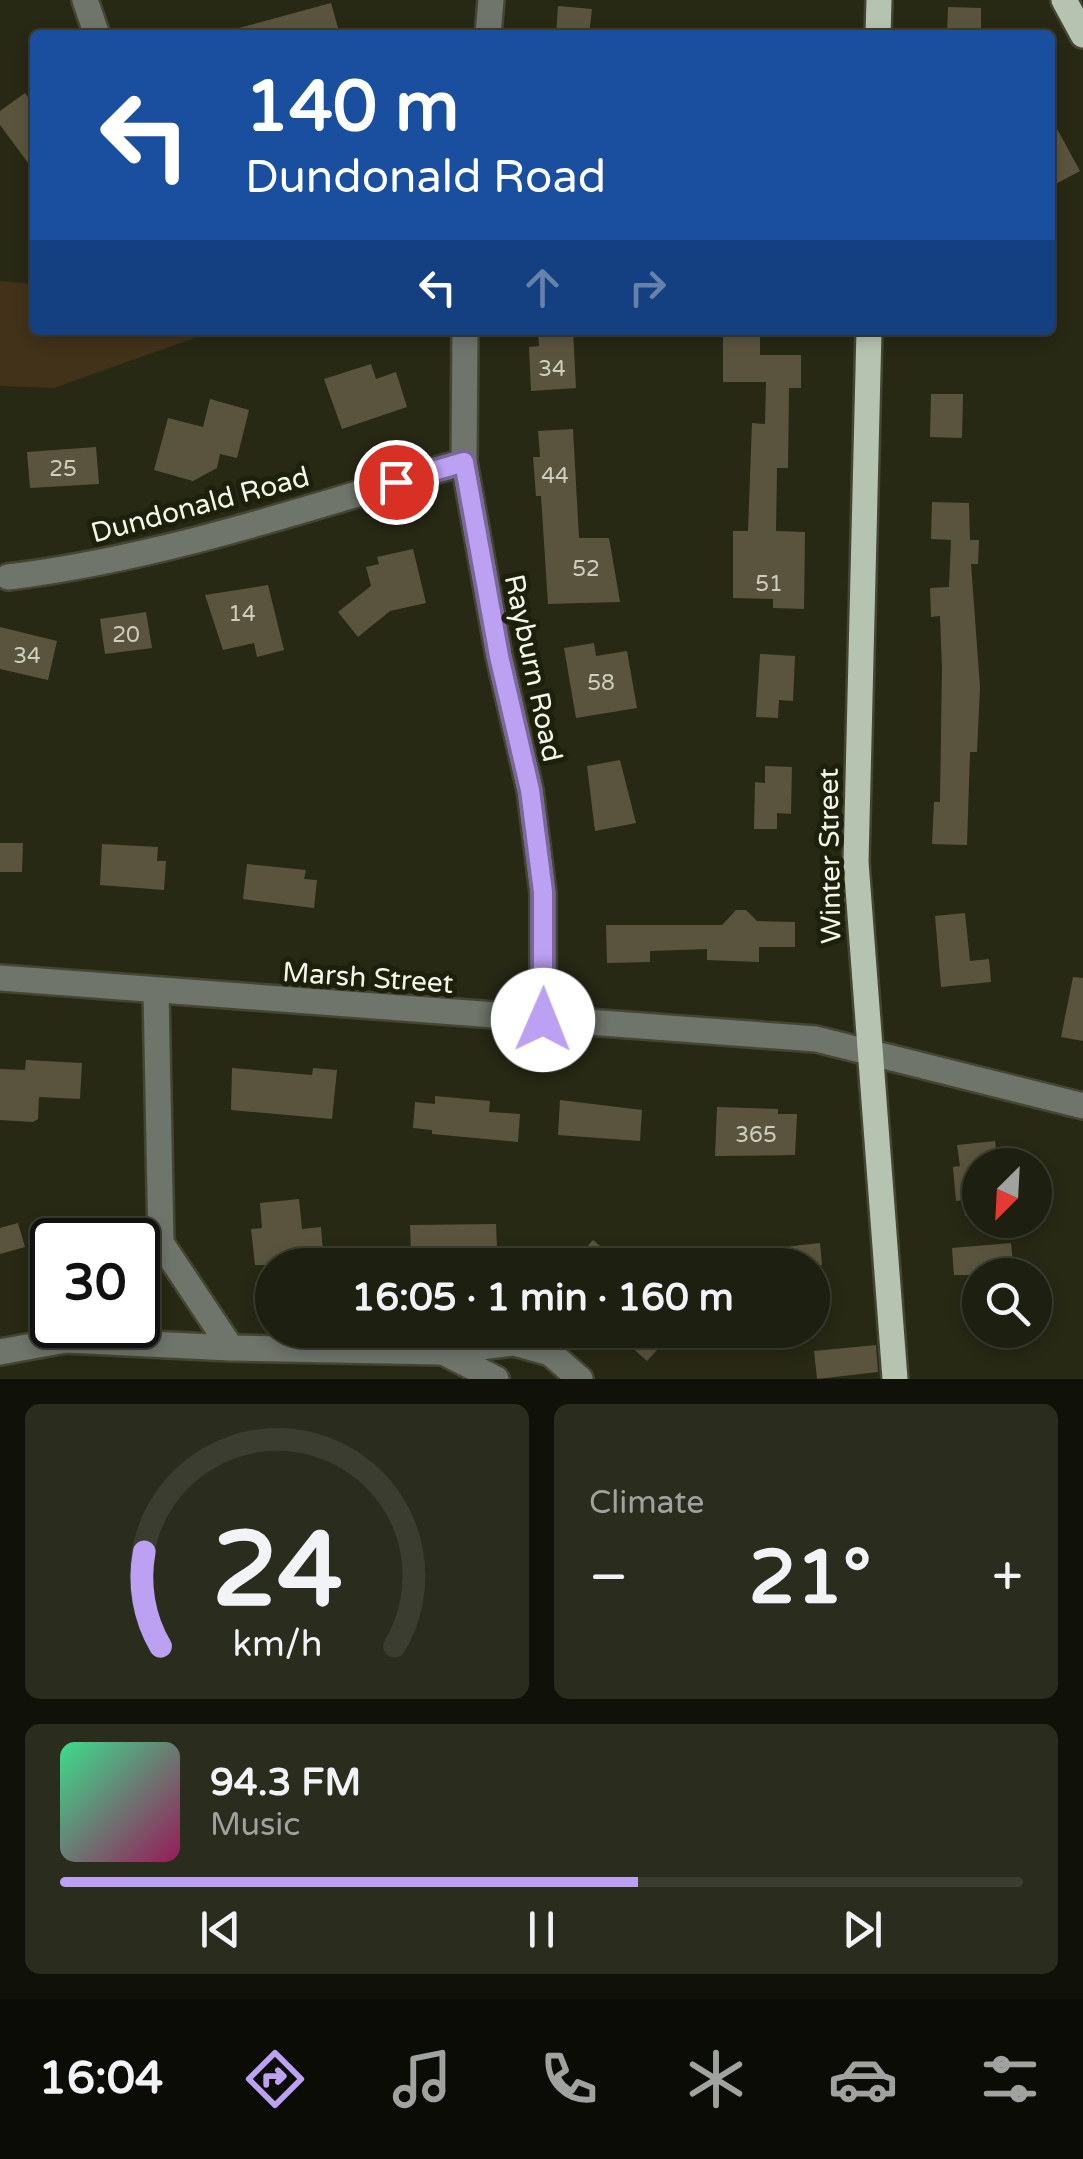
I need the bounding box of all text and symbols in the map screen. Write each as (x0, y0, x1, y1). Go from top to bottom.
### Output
text: 140 m (245, 66, 459, 150)
icon: left (80, 70, 210, 200)
text: Dundonald Road (245, 151, 606, 205)
icon: left (410, 260, 465, 315)
icon: ahead (515, 260, 570, 315)
icon: right (620, 260, 675, 315)
house number: 34 (538, 356, 566, 382)
pin (354, 440, 439, 525)
icon: arrive (369, 455, 424, 510)
house number: 25 (49, 456, 77, 482)
street label: Dundonald Road (87, 459, 313, 550)
house number: 44 (541, 463, 569, 489)
house number: 52 (572, 556, 600, 582)
street label: Rayburn Road (497, 571, 569, 765)
house number: 51 (755, 571, 783, 597)
house number: 14 (228, 601, 256, 627)
house number: 20 (112, 622, 140, 648)
house number: 34 (13, 643, 41, 669)
house number: 58 (587, 670, 615, 696)
street label: Winter Street (811, 767, 849, 944)
street label: Marsh Street (281, 955, 455, 1001)
position arrow (491, 968, 595, 1072)
house number: 365 (735, 1122, 777, 1148)
north arrow (962, 1148, 1052, 1238)
map controls (962, 1148, 1052, 1348)
speed limit sign: 30 (30, 1218, 160, 1348)
button: search (962, 1258, 1052, 1348)
text: 16:05 · 1 min · 160 m (351, 1275, 734, 1321)
text: Climate (589, 1484, 704, 1522)
text: 24 (212, 1509, 342, 1634)
text: 21° (749, 1533, 871, 1623)
text: − (589, 1545, 628, 1611)
text: + (992, 1545, 1023, 1611)
text: km/h (232, 1623, 322, 1666)
text: 94.3 FM (210, 1760, 361, 1806)
text: Music (210, 1806, 300, 1844)
icon: previous (193, 1902, 248, 1957)
icon: pause (514, 1902, 569, 1957)
icon: next (835, 1902, 890, 1957)
icon: directions (240, 2044, 310, 2114)
icon: music (387, 2044, 457, 2114)
icon: phone (534, 2044, 604, 2114)
icon: climate (681, 2044, 751, 2114)
icon: car (828, 2044, 898, 2114)
icon: filters (975, 2044, 1045, 2114)
text: 16:04 (38, 2052, 163, 2106)

